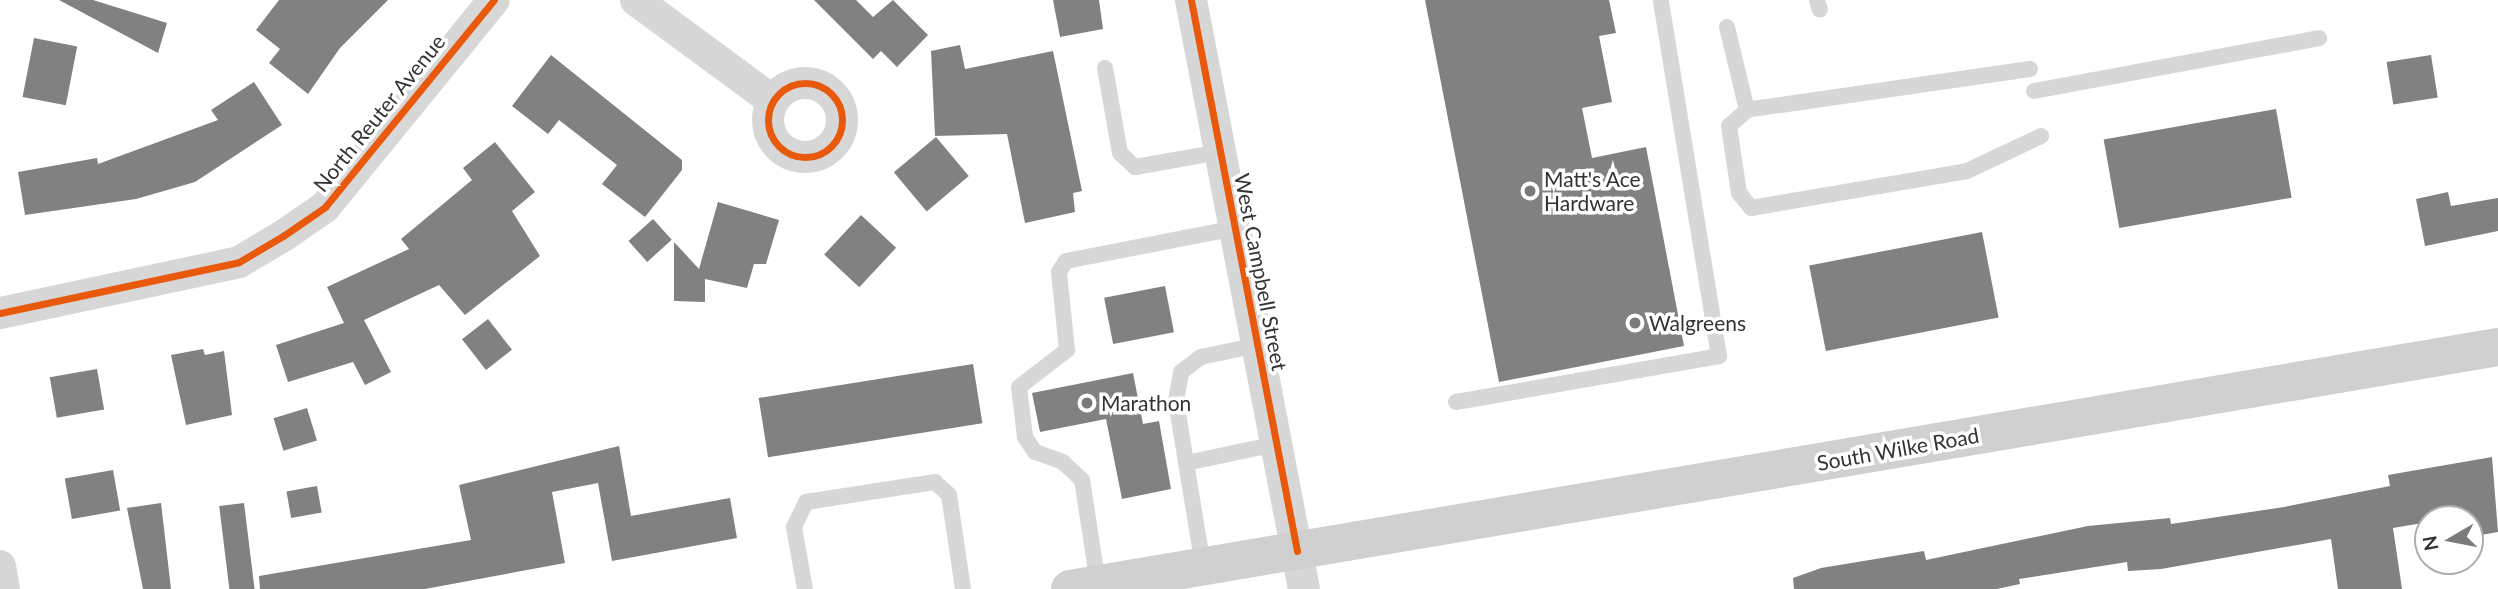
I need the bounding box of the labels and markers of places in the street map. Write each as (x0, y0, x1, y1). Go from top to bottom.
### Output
place label: Matt's Ace Hardware (1544, 166, 1641, 216)
marker: Matt's Ace Hardware (1522, 183, 1538, 199)
place label: Walgreens (1649, 310, 1746, 336)
marker: Walgreens (1627, 315, 1643, 331)
place label: Marathon (1101, 390, 1191, 416)
marker: Marathon (1079, 395, 1095, 411)

